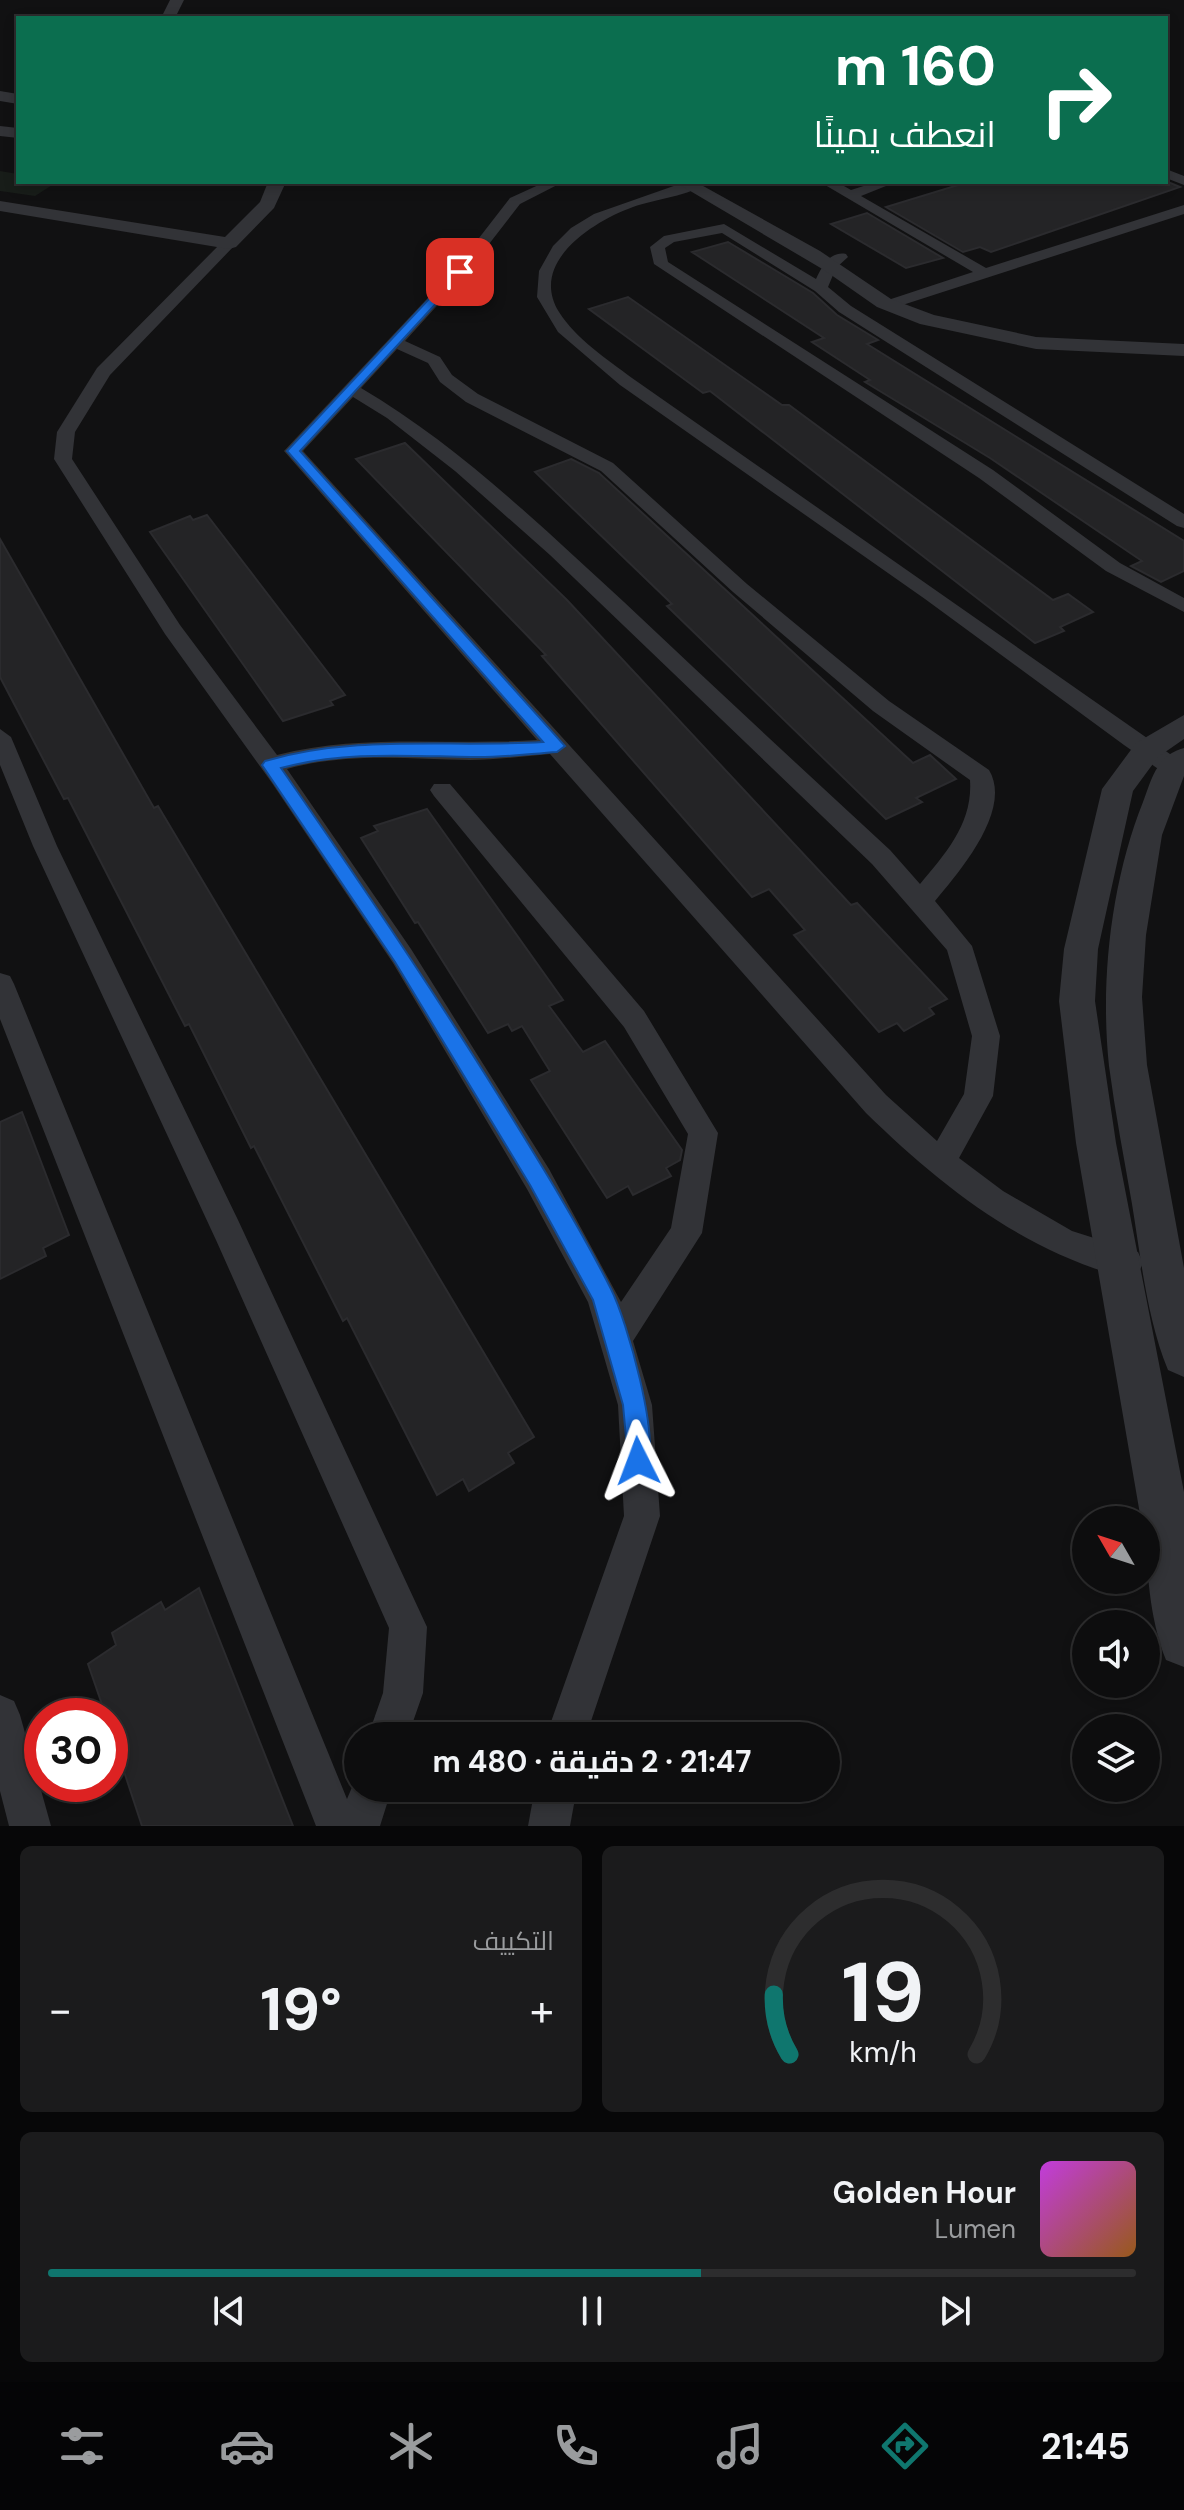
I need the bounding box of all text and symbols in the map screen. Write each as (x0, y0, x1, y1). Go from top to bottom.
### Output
text: 160 m (835, 29, 996, 102)
icon: right (1024, 48, 1128, 152)
text: انعطف يمينًا (814, 111, 996, 158)
pin (426, 238, 494, 306)
icon: arrive (438, 250, 482, 294)
position arrow (596, 1419, 680, 1503)
north arrow (1072, 1506, 1160, 1594)
map controls (1072, 1506, 1160, 1802)
button: sound (1072, 1610, 1160, 1698)
speed limit sign: 30 (24, 1698, 128, 1802)
button: layers (1072, 1714, 1160, 1802)
text: 21:47 · 2 دقيقة · 480 m (433, 1742, 751, 1781)
text: التكييف (472, 1924, 554, 1958)
text: 19 (841, 1938, 925, 2047)
text: 19° (260, 1970, 342, 2049)
text: − (48, 1981, 72, 2039)
text: + (530, 1981, 554, 2039)
text: km/h (849, 2034, 917, 2071)
text: Golden Hour (833, 2173, 1016, 2212)
text: Lumen (935, 2212, 1016, 2246)
icon: previous (207, 2289, 251, 2333)
icon: pause (570, 2289, 614, 2333)
icon: next (933, 2289, 977, 2333)
icon: filters (54, 2418, 110, 2474)
icon: car (219, 2418, 275, 2474)
icon: climate (383, 2418, 439, 2474)
icon: phone (548, 2418, 604, 2474)
icon: music (712, 2418, 768, 2474)
icon: directions (877, 2418, 933, 2474)
text: 21:45 (1041, 2423, 1130, 2470)

